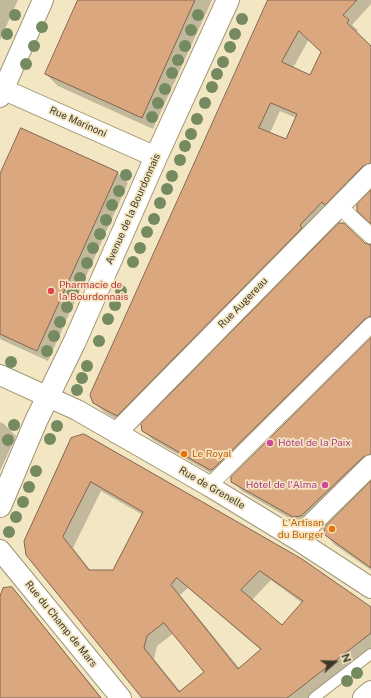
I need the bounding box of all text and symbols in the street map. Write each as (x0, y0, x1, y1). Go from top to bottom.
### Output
street label: Rue Marinoni (48, 104, 108, 140)
street label: Avenue de la Bourdonnais (103, 152, 163, 266)
street label: Rue Augereau (216, 275, 270, 331)
place label: Pharmacie de la Bourdonnais (59, 279, 128, 302)
marker: Pharmacie de la Bourdonnais (46, 286, 56, 296)
place label: Hôtel de la Paix (278, 437, 351, 449)
marker: Hôtel de la Paix (265, 438, 275, 448)
place label: Le Royal (192, 448, 232, 460)
marker: Le Royal (179, 449, 189, 459)
street label: Rue de Grenelle (177, 464, 247, 512)
place label: Hôtel de l'Alma (246, 479, 317, 491)
marker: Hôtel de l'Alma (320, 480, 330, 490)
place label: L'Artisan du Burger (278, 517, 324, 540)
marker: L'Artisan du Burger (327, 524, 337, 534)
street label: Rue du Champ de Mars (23, 579, 99, 669)
north arrow (315, 642, 355, 682)
text: N (339, 652, 353, 664)

